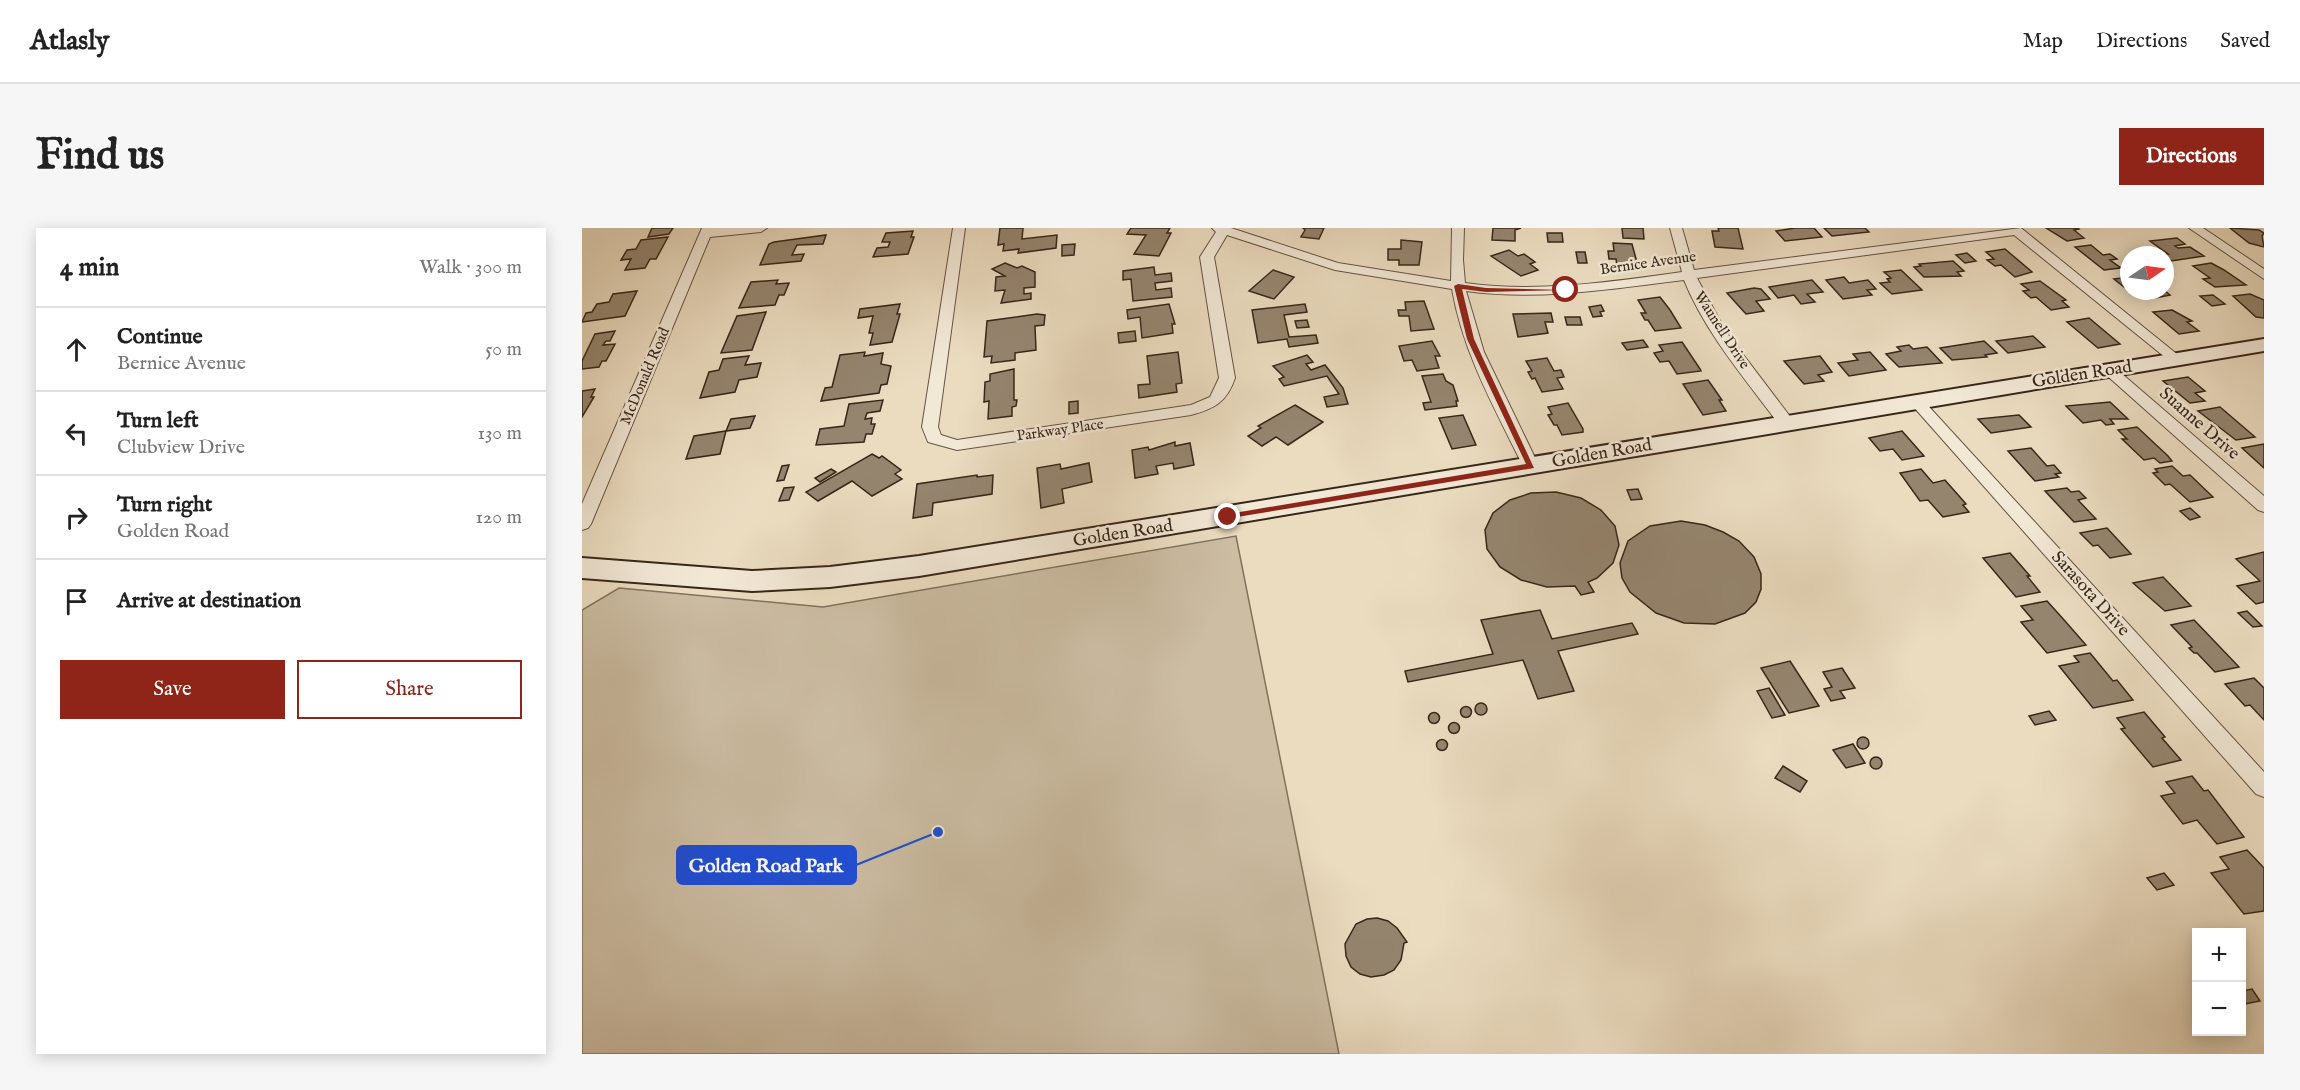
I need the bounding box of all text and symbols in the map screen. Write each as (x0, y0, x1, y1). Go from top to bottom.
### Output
text: Atlasly (30, 24, 109, 59)
text: Map (2023, 28, 2063, 55)
text: Directions (2096, 28, 2187, 55)
text: Saved (2220, 28, 2270, 55)
button: Directions (2119, 128, 2264, 185)
text: Find us (36, 130, 164, 183)
north arrow (2120, 246, 2174, 300)
street label: Bernice Avenue (1599, 247, 1697, 279)
text: 4 min (60, 251, 119, 284)
text: Walk · 300 m (419, 255, 522, 280)
route start (1552, 276, 1578, 302)
street label: Waunell Drive (1690, 288, 1754, 373)
text: Continue (117, 323, 203, 351)
street label: McDonald Road (616, 323, 674, 428)
icon: ahead (60, 333, 93, 366)
text: 50 m (485, 337, 522, 362)
text: Bernice Avenue (117, 351, 246, 376)
street label: Golden Road (2030, 356, 2134, 394)
street label: Suanne Drive (2154, 383, 2244, 465)
text: Turn left (117, 407, 199, 435)
street label: Parkway Place (1015, 414, 1105, 446)
icon: left (60, 417, 93, 450)
text: 130 m (477, 421, 522, 446)
street label: Golden Road (1550, 434, 1654, 474)
text: Clubview Drive (117, 435, 245, 460)
text: Turn right (117, 491, 212, 519)
icon: right (60, 501, 93, 534)
route end (1214, 503, 1240, 529)
text: 120 m (476, 505, 522, 530)
street label: Golden Road (1071, 515, 1175, 553)
text: Golden Road (117, 519, 229, 544)
street label: Sarasota Drive (2046, 546, 2134, 642)
icon: arrive (60, 585, 93, 618)
text: Arrive at destination (117, 587, 301, 615)
button: Save (60, 660, 285, 719)
button: Share (297, 660, 522, 719)
callout: Golden Road Park (677, 846, 856, 884)
text: Golden Road Park (689, 854, 845, 879)
map controls (2192, 928, 2246, 1036)
button: + (2192, 928, 2246, 982)
button: − (2192, 982, 2246, 1036)

